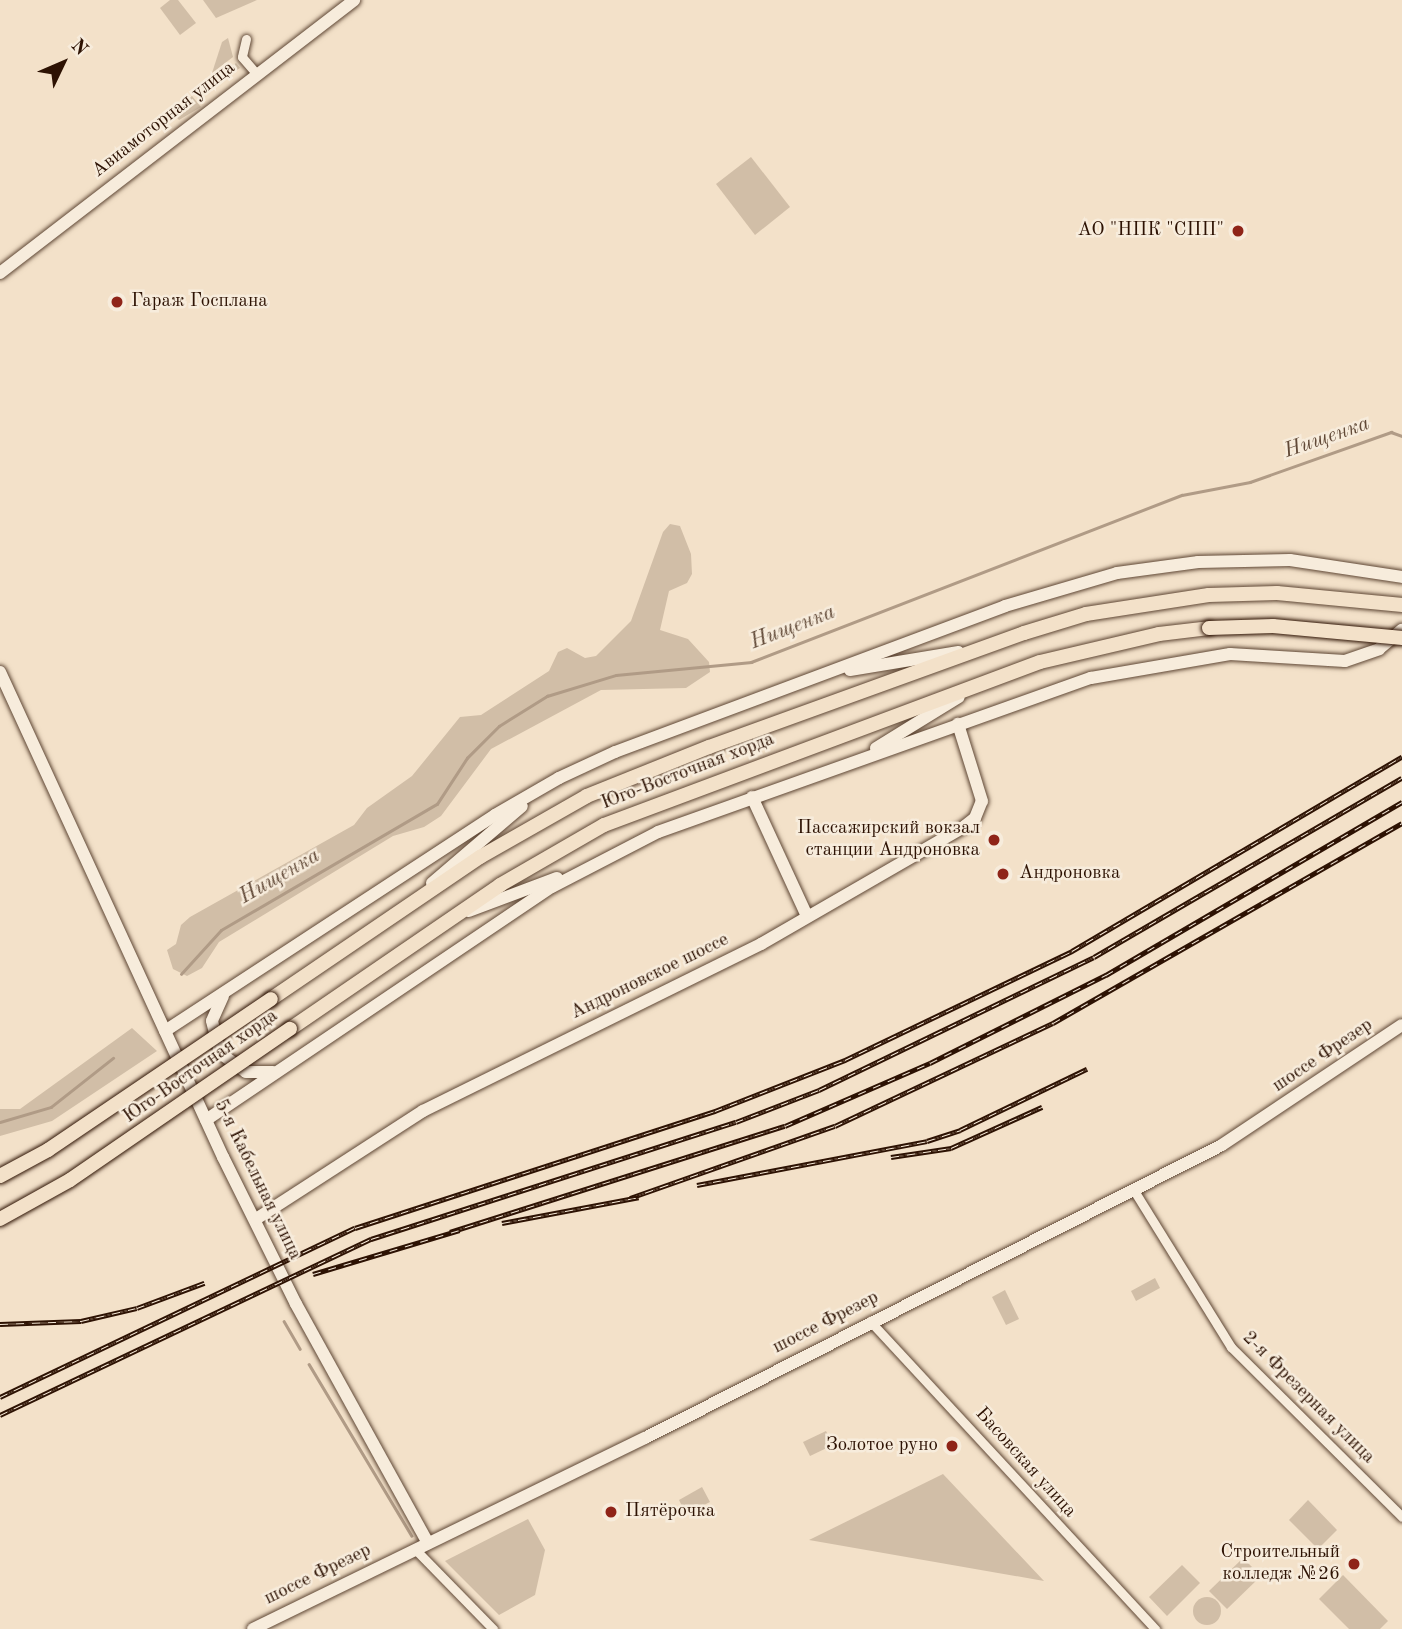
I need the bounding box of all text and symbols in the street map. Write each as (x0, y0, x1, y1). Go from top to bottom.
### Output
north arrow (28, 28, 98, 98)
text: N (67, 36, 90, 60)
street label: Авиамоторная улица (88, 57, 240, 183)
place label: АО "НПК "СПП" (1078, 220, 1224, 242)
marker: АО "НПК "СПП" (1230, 223, 1246, 239)
place label: Гараж Госплана (131, 291, 268, 313)
marker: Гараж Госплана (109, 294, 125, 310)
water label: Нищенка (1281, 412, 1373, 464)
water label: Нищенка (747, 600, 839, 656)
street label: Юго-Восточная хорда (598, 729, 778, 815)
place label: Пассажирский вокзал станции Андроновка (797, 818, 980, 862)
marker: Пассажирский вокзал станции Андроновка (986, 832, 1002, 848)
water label: Нищенка (235, 844, 325, 910)
place label: Андроновка (1019, 863, 1120, 885)
marker: Андроновка (993, 864, 1013, 884)
street label: Андроновское шоссе (567, 929, 733, 1025)
street label: Юго-Восточная хорда (119, 1005, 283, 1129)
street label: шоссе Фрезер (1269, 1014, 1377, 1098)
street label: 5-я Кабельная улица (208, 1096, 306, 1264)
street label: шоссе Фрезер (769, 1287, 883, 1359)
street label: 2-я Фрезерная улица (1237, 1327, 1379, 1469)
street label: Басовская улица (969, 1403, 1081, 1523)
place label: Золотое руно (826, 1435, 938, 1457)
marker: Золотое руно (944, 1438, 960, 1454)
place label: Пятёрочка (625, 1501, 715, 1523)
marker: Пятёрочка (603, 1504, 619, 1520)
street label: шоссе Фрезер (261, 1539, 375, 1611)
place label: Строительный колледж №26 (1220, 1542, 1340, 1586)
marker: Строительный колледж №26 (1346, 1556, 1362, 1572)

